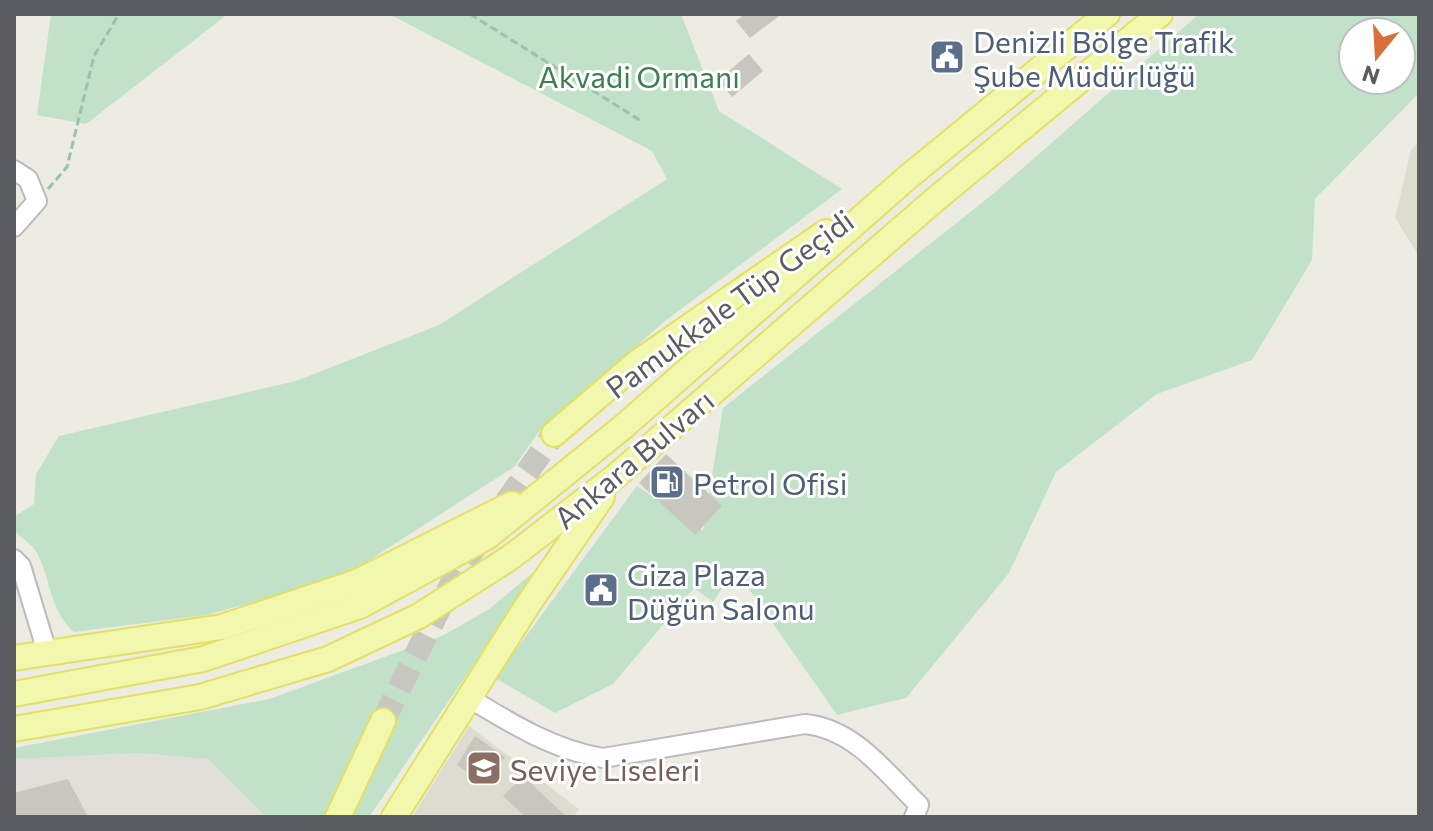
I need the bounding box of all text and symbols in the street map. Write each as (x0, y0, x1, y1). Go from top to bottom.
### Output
north arrow (1337, 16, 1417, 96)
place label: Denizli Bölge Trafik Şube Müdürlüğü (973, 22, 1234, 93)
public building icon: Denizli Bölge Trafik Şube Müdürlüğü (928, 38, 966, 76)
park label: Akvadi Ormanı (538, 57, 740, 94)
text: N (1359, 60, 1383, 91)
street label: Pamukkale Tüp Geçidi (598, 201, 860, 405)
street label: Ankara Bulvarı (546, 380, 720, 536)
fuel station icon: Petrol Ofisi (648, 463, 686, 501)
place label: Petrol Ofisi (693, 464, 847, 501)
place label: Giza Plaza Düğün Salonu (627, 555, 815, 626)
public building icon: Giza Plaza Düğün Salonu (582, 571, 620, 609)
school or university icon: Seviye Liseleri (465, 749, 503, 787)
place label: Seviye Liseleri (510, 750, 700, 787)

